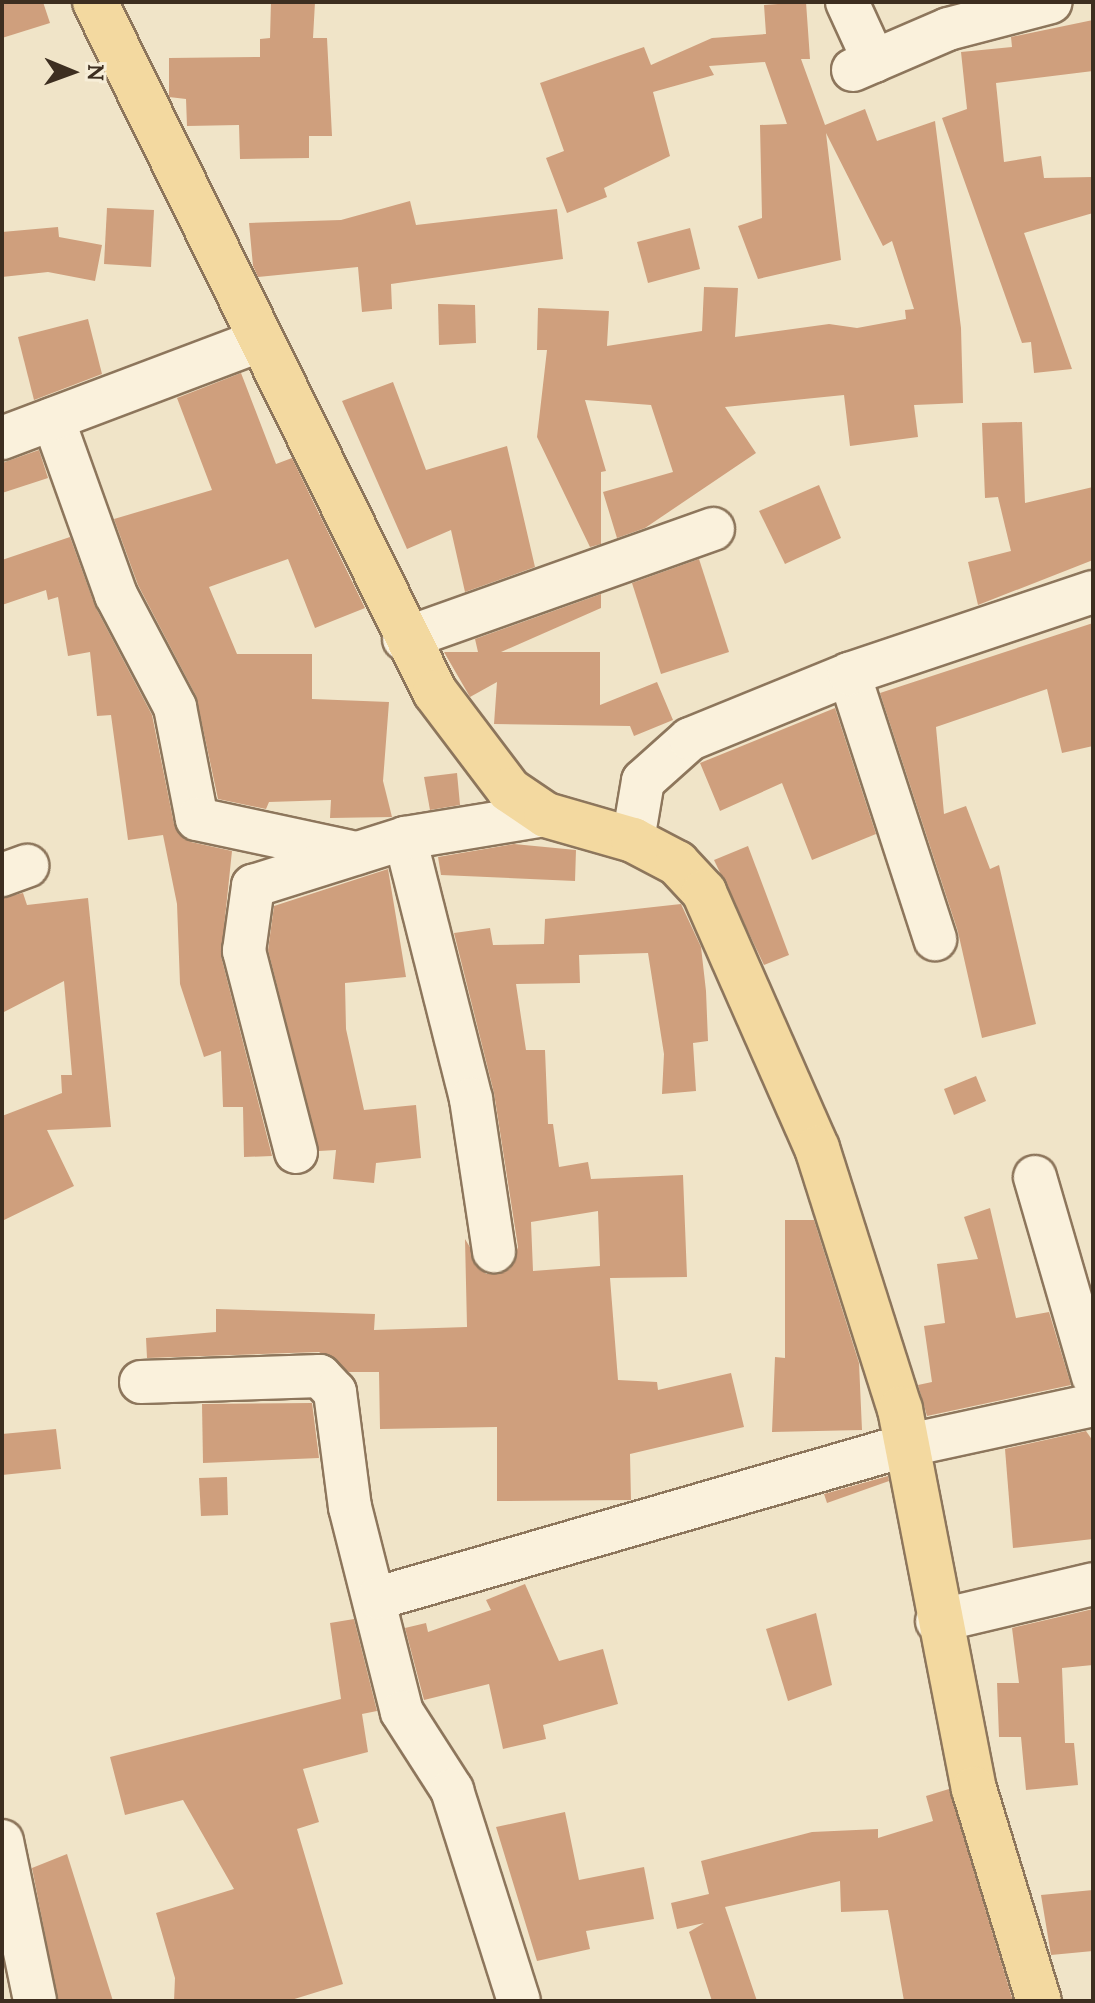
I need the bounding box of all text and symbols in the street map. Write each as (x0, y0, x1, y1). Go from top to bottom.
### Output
north arrow (32, 32, 112, 112)
text: N (82, 64, 110, 81)

